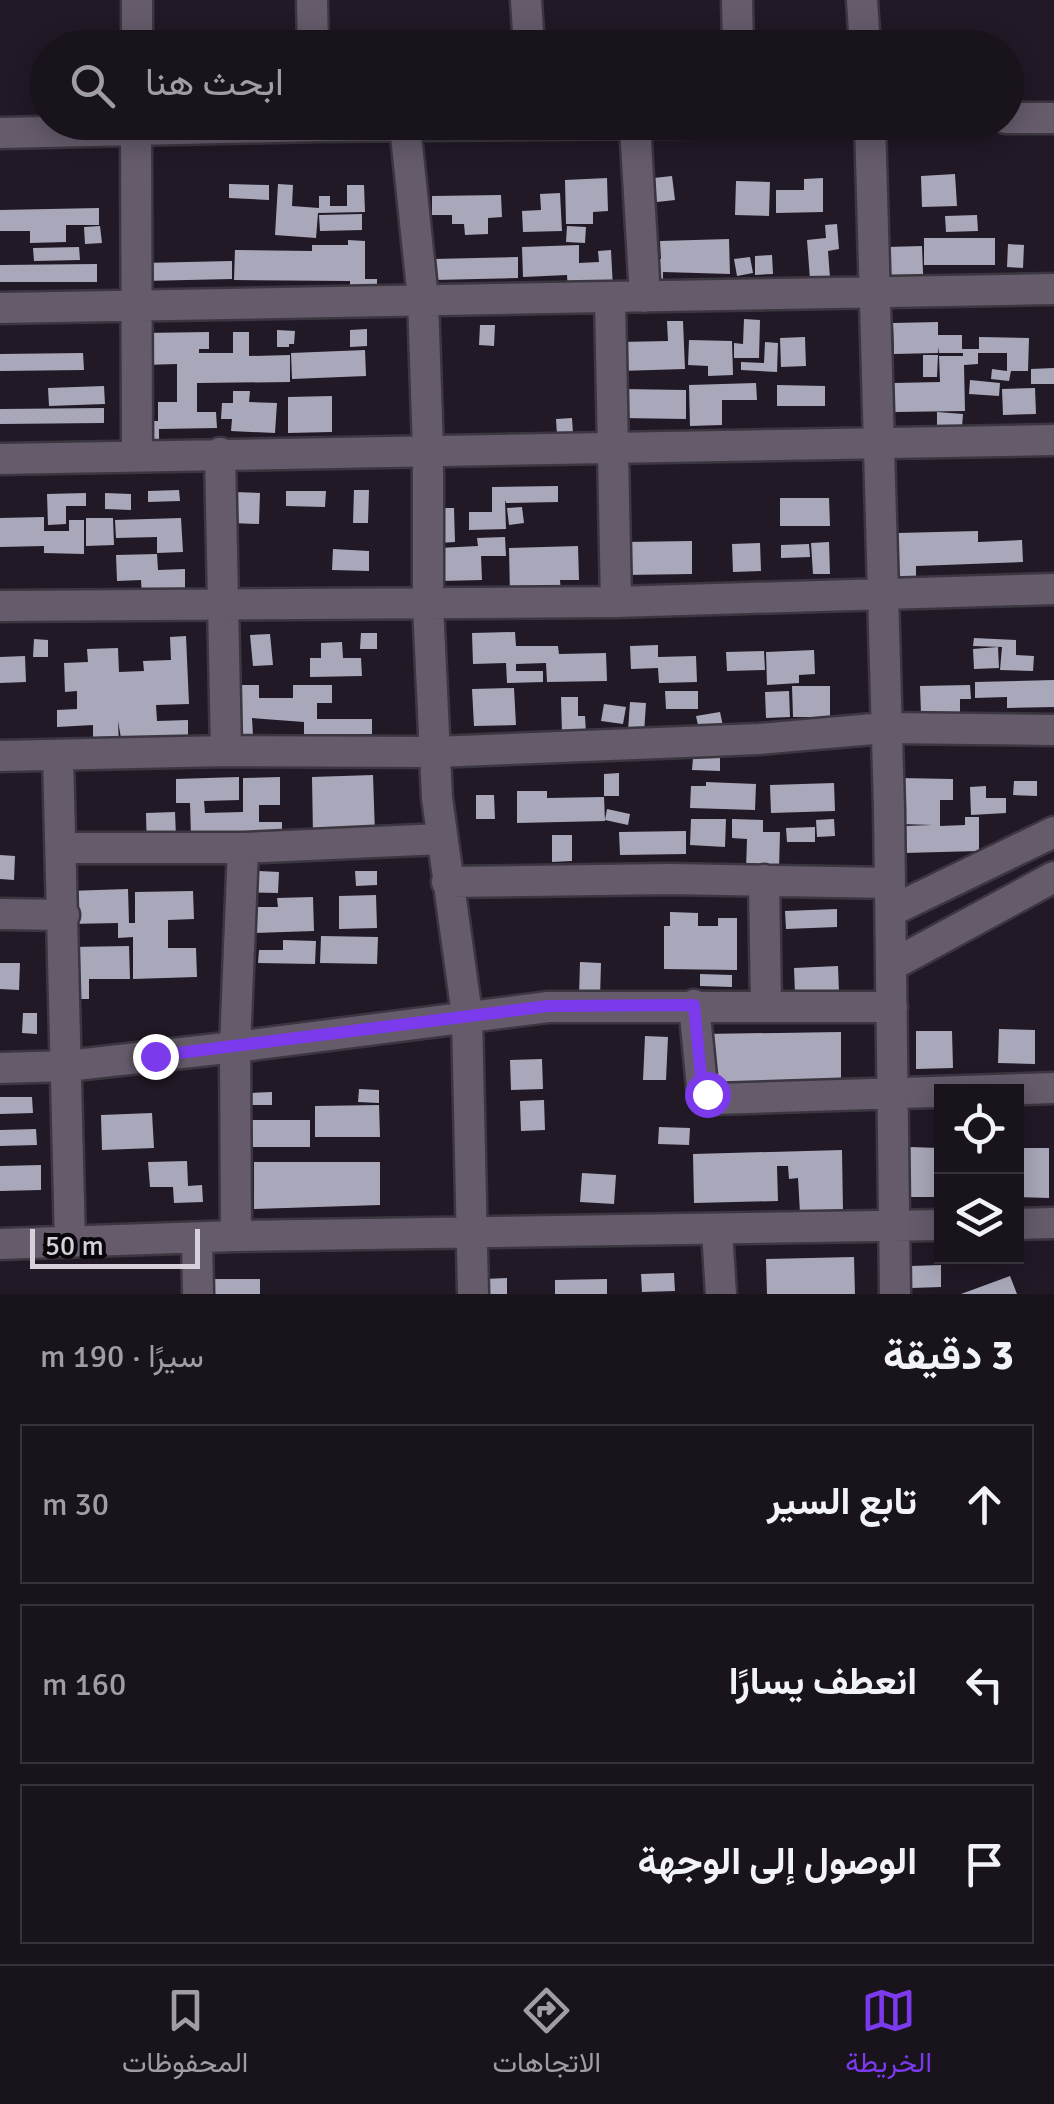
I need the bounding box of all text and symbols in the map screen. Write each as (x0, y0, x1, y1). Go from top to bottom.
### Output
search box (30, 30, 1024, 140)
icon: search (65, 58, 120, 113)
text: ابحث هنا (145, 59, 284, 106)
route end (133, 1034, 179, 1080)
route start (685, 1072, 731, 1118)
map controls (934, 1084, 1024, 1264)
button: locate (934, 1084, 1024, 1174)
button: layers (934, 1174, 1024, 1264)
scale bar (30, 1224, 200, 1268)
text: 50 m (45, 1229, 104, 1263)
text: 3 دقيقة (883, 1330, 1014, 1381)
text: سيرًا · 190 m (40, 1337, 204, 1376)
icon: ahead (957, 1477, 1012, 1532)
text: تابع السير (767, 1478, 917, 1525)
text: 30 m (42, 1485, 109, 1524)
icon: left (957, 1657, 1012, 1712)
text: انعطف يسارًا (729, 1658, 917, 1705)
text: 160 m (42, 1665, 126, 1704)
icon: arrive (957, 1837, 1012, 1892)
text: الوصول إلى الوجهة (638, 1838, 917, 1885)
tab: المحفوظات (122, 1983, 248, 2087)
tab: الاتجاهات (492, 1983, 601, 2087)
tab: الخريطة (845, 1983, 932, 2087)

